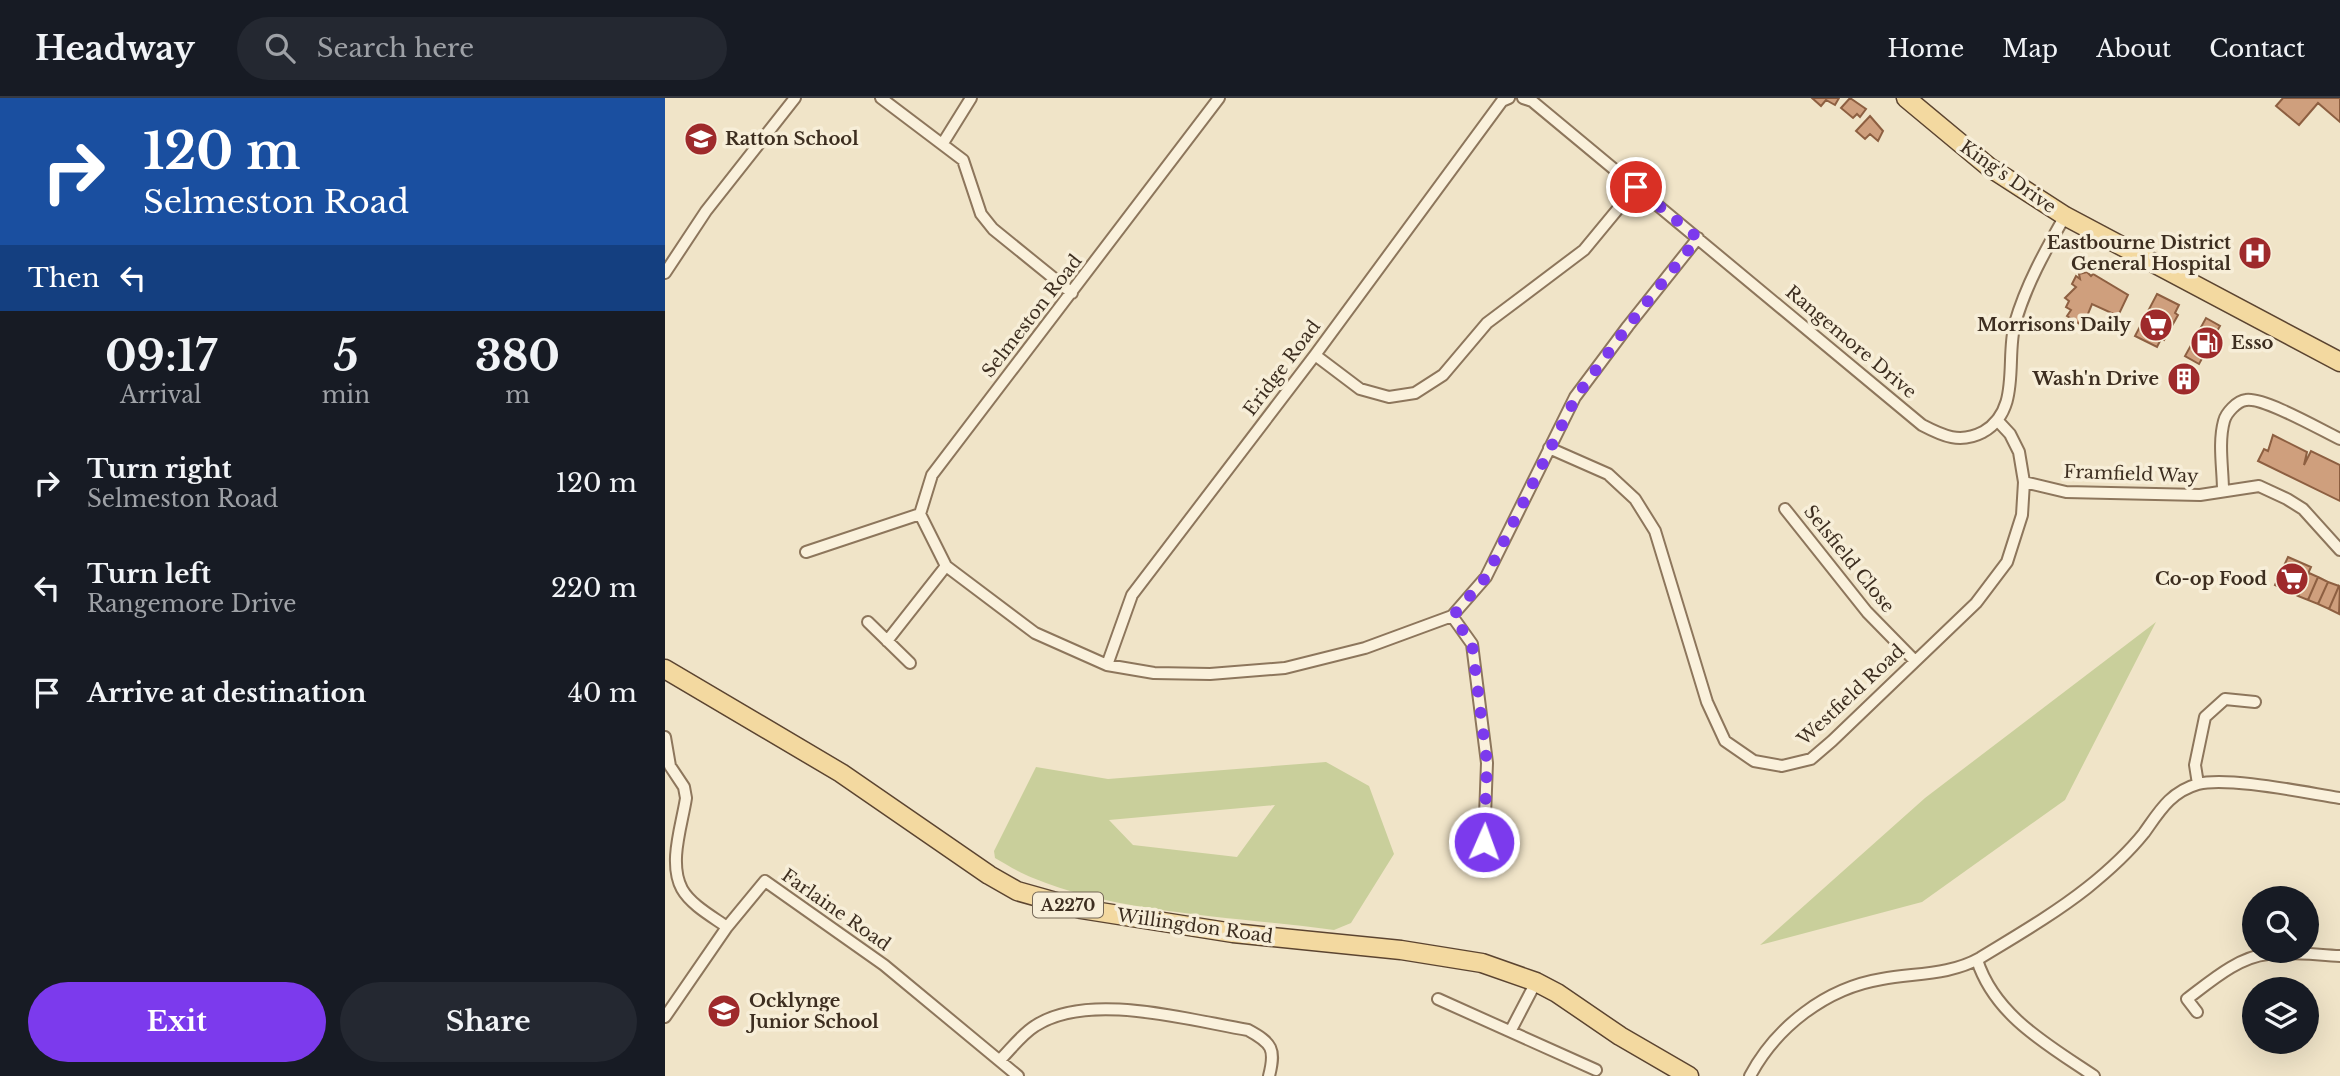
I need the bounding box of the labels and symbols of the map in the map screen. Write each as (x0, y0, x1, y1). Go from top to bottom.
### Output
school or university icon: Ratton School (682, 120, 720, 158)
place label: Ratton School (725, 128, 859, 150)
street label: King's Drive (1956, 136, 2060, 218)
pin (1606, 157, 1666, 217)
place label: Eastbourne District General Hospital (2047, 232, 2232, 275)
hospital icon: Eastbourne District General Hospital (2236, 234, 2274, 272)
street label: Selmeston Road (977, 250, 1087, 382)
street label: Rangemore Drive (1781, 281, 1921, 403)
supermarket icon: Morrisons Daily (2137, 306, 2175, 344)
place label: Morrisons Daily (1977, 314, 2131, 336)
street label: Eridge Road (1239, 316, 1325, 420)
fuel station icon: Esso (2188, 324, 2226, 362)
place label: Esso (2231, 332, 2274, 354)
building icon: Wash'n Drive (2165, 360, 2203, 398)
place label: Wash'n Drive (2031, 368, 2159, 390)
street label: Framfield Way (2063, 461, 2199, 487)
street label: Selsfield Close (1799, 501, 1899, 617)
supermarket icon: Co-op Food (2273, 560, 2311, 598)
place label: Co-op Food (2155, 568, 2268, 590)
street label: Westfield Road (1792, 640, 1909, 751)
position arrow (1447, 805, 1521, 879)
street label: Farlaine Road (777, 864, 895, 956)
road number: A2270 (1033, 892, 1103, 918)
street label: Willingdon Road (1115, 904, 1275, 948)
place label: Ocklynge Junior School (745, 990, 879, 1033)
school or university icon: Ocklynge Junior School (705, 992, 743, 1030)

